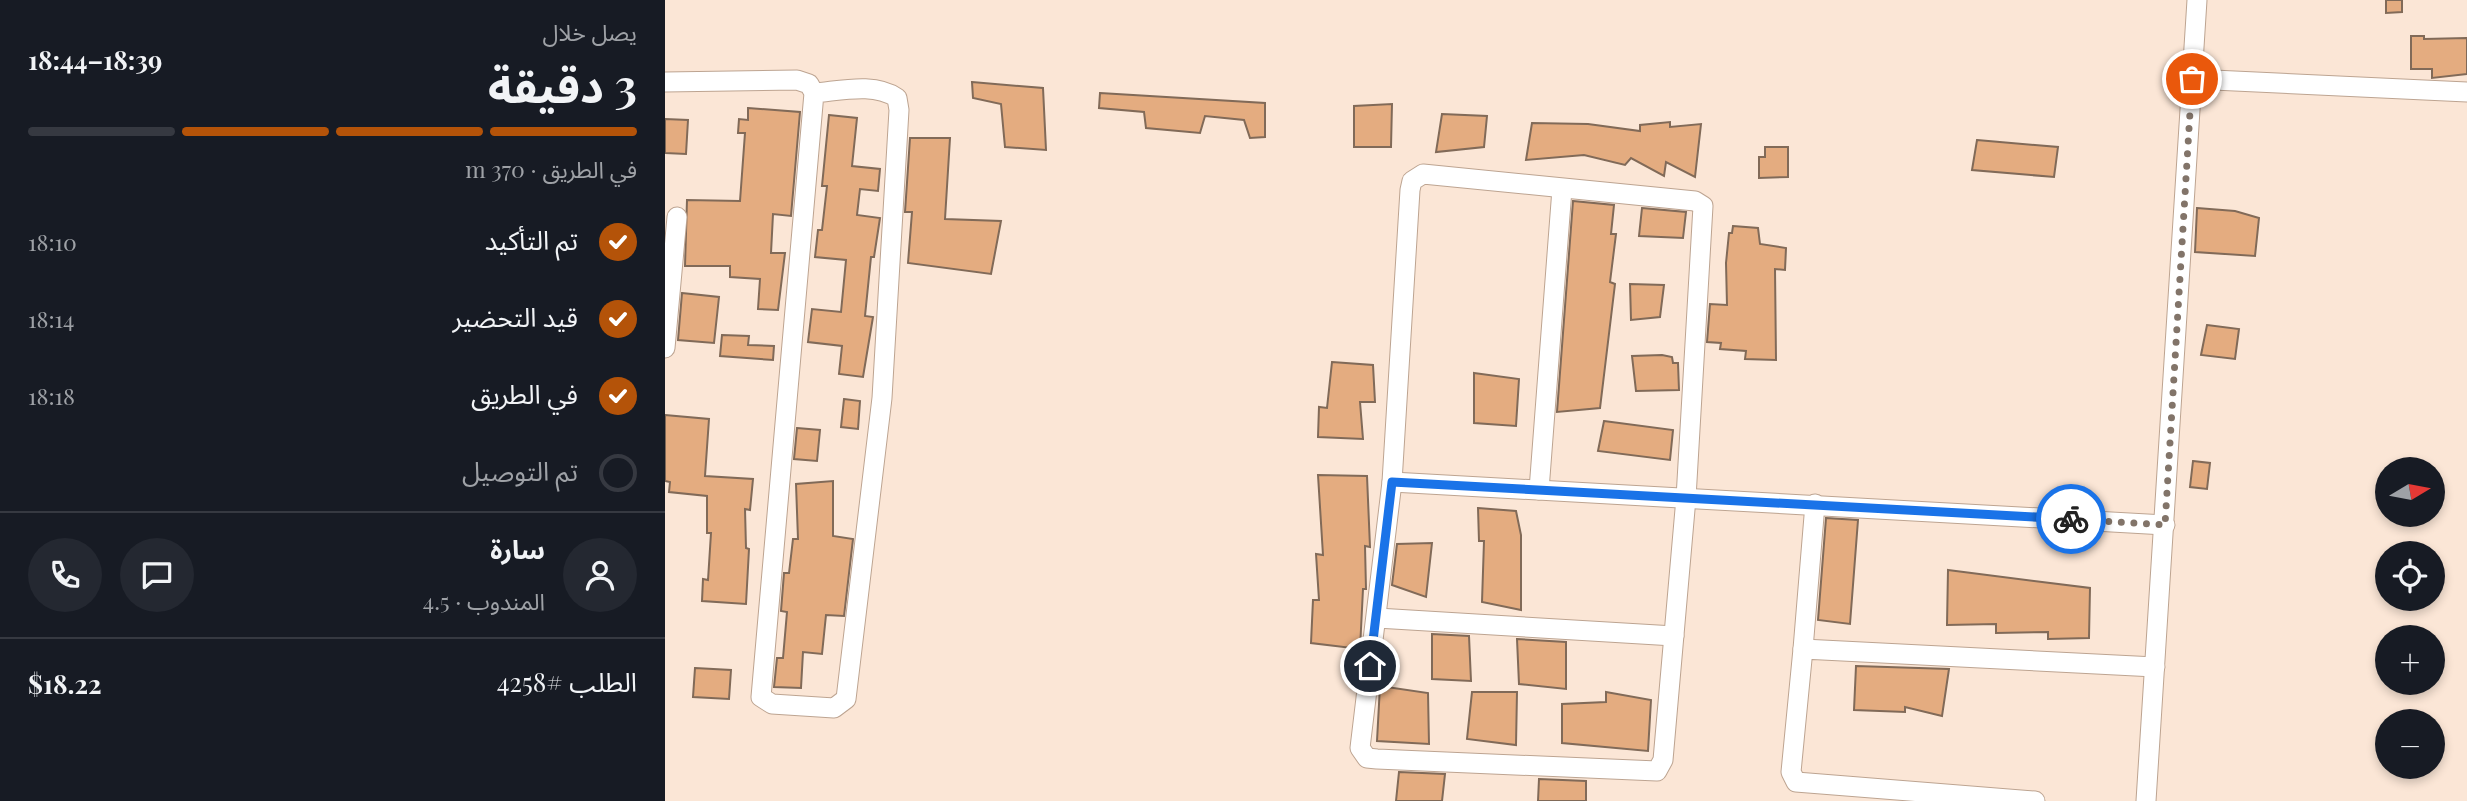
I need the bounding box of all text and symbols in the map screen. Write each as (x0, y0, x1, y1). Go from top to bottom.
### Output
text: يصل خلال (542, 16, 637, 47)
text: 18:39–18:44 (28, 42, 162, 77)
pin (2162, 49, 2222, 109)
text: 3 دقيقة (488, 53, 637, 115)
icon: bag (2173, 60, 2211, 98)
text: في الطريق · 370 m (465, 153, 637, 184)
text: تم التأكيد (485, 222, 578, 257)
icon: check (599, 223, 637, 261)
text: 18:10 (28, 226, 77, 257)
text: قيد التحضير (452, 299, 578, 334)
icon: check (599, 300, 637, 338)
text: 18:14 (28, 303, 74, 334)
text: في الطريق (471, 376, 578, 411)
icon: check (599, 377, 637, 415)
text: 18:18 (28, 380, 75, 411)
text: تم التوصيل (462, 453, 578, 488)
north arrow (2375, 457, 2445, 527)
map controls (2375, 457, 2445, 779)
courier (2036, 484, 2106, 554)
icon: bike (2052, 500, 2090, 538)
text: سارة (490, 531, 545, 566)
button: phone (28, 538, 102, 612)
button: chat (120, 538, 194, 612)
button: person (563, 538, 637, 612)
button: locate (2375, 541, 2445, 611)
text: المندوب · 4.5 (423, 585, 545, 616)
button: + (2375, 625, 2445, 695)
pin (1340, 636, 1400, 696)
icon: home (1351, 647, 1389, 685)
text: الطلب #4258 (497, 664, 637, 699)
text: $18.22 (28, 666, 102, 701)
button: − (2375, 709, 2445, 779)

